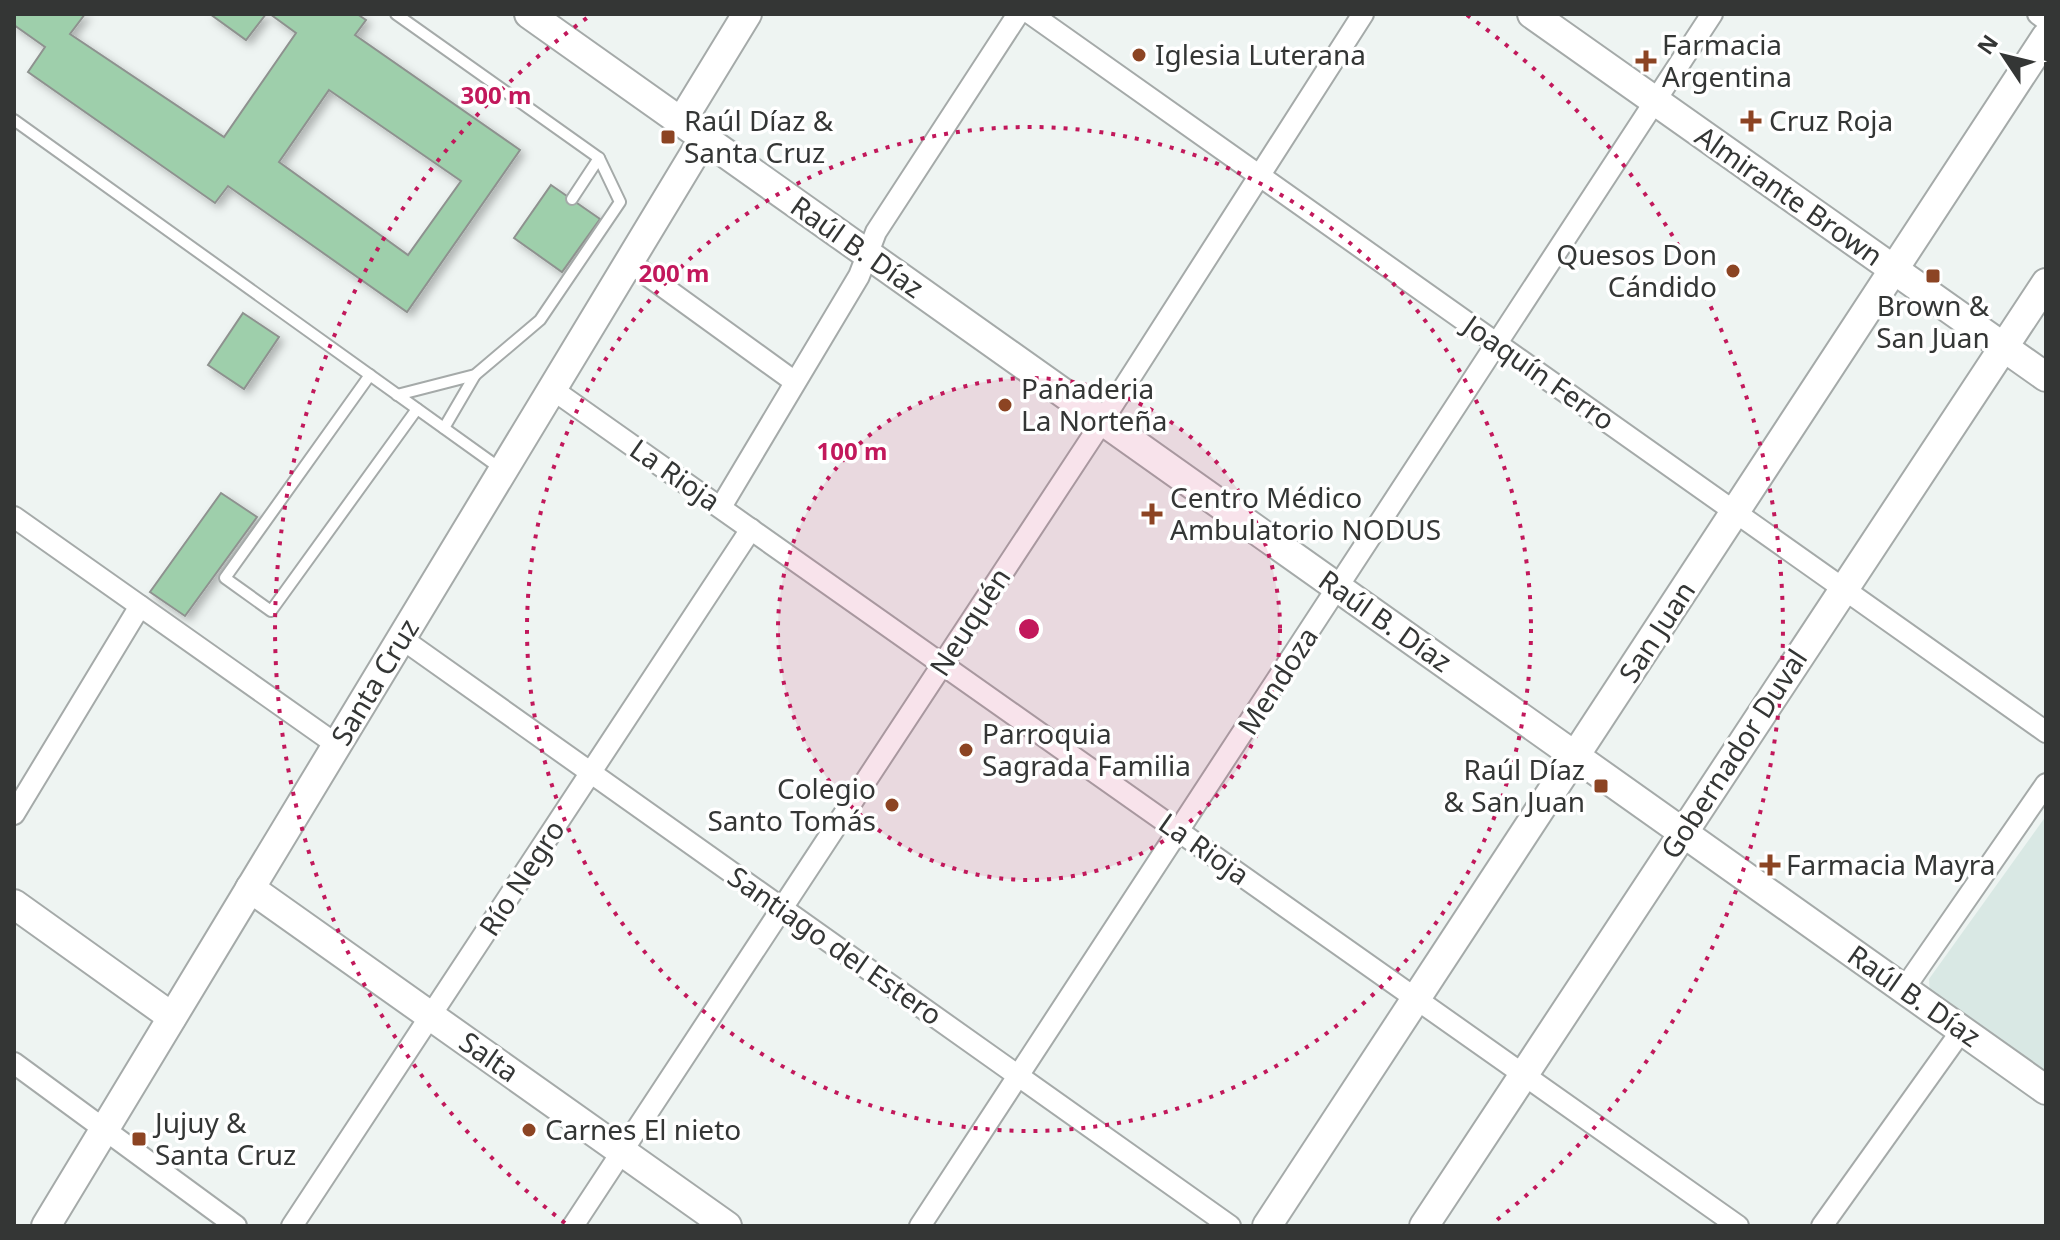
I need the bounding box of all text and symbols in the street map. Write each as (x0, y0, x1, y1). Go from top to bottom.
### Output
north arrow (1964, 16, 2044, 96)
place label: Farmacia Argentina (1662, 25, 1792, 95)
text: N (1969, 28, 2004, 60)
place label: Iglesia Luterana (1155, 35, 1366, 73)
marker: Iglesia Luterana (1130, 46, 1148, 64)
marker: Farmacia Argentina (1637, 52, 1655, 70)
text: 300 m (461, 78, 531, 111)
place label: Raúl Díaz & Santa Cruz (684, 101, 834, 171)
place label: Cruz Roja (1769, 101, 1893, 139)
marker: Cruz Roja (1740, 110, 1762, 132)
street label: Almirante Brown (1688, 116, 1891, 274)
marker: Raúl Díaz & Santa Cruz (659, 128, 677, 146)
street label: Raúl B. Díaz (784, 186, 932, 306)
place label: Quesos Don Cándido (1556, 235, 1717, 305)
text: 200 m (639, 256, 709, 289)
marker: Quesos Don Cándido (1724, 262, 1742, 280)
marker: Brown & San Juan (1924, 267, 1942, 285)
place label: Brown & San Juan (1876, 286, 1990, 356)
street label: Joaquín Ferro (1454, 304, 1623, 438)
place label: Panaderia La Norteña (1021, 369, 1167, 439)
marker: Panaderia La Norteña (996, 396, 1014, 414)
street label: La Rioja (623, 429, 728, 519)
text: 100 m (817, 434, 887, 467)
place label: Centro Médico Ambulatorio NODUS (1170, 478, 1441, 548)
marker: Centro Médico Ambulatorio NODUS (1141, 503, 1163, 525)
street label: Neuquén (920, 560, 1018, 683)
street label: Raúl B. Díaz (1312, 560, 1460, 680)
street label: San Juan (1609, 573, 1703, 689)
street label: Santa Cruz (321, 611, 427, 752)
centre of rings (1015, 615, 1043, 643)
street label: Mendoza (1228, 619, 1326, 742)
street label: Gobernador Duval (1651, 641, 1815, 866)
place label: Parroquia Sagrada Familia (982, 714, 1191, 784)
marker: Parroquia Sagrada Familia (957, 741, 975, 759)
place label: Raúl Díaz & San Juan (1444, 750, 1585, 820)
place label: Colegio Santo Tomás (707, 769, 876, 839)
marker: Raúl Díaz & San Juan (1592, 777, 1610, 795)
marker: Colegio Santo Tomás (883, 796, 901, 814)
street label: La Rioja (1152, 803, 1257, 893)
street label: Río Negro (470, 812, 573, 943)
place label: Farmacia Mayra (1786, 845, 1995, 883)
marker: Farmacia Mayra (1761, 856, 1779, 874)
street label: Santiago del Estero (721, 857, 950, 1033)
street label: Raúl B. Díaz (1841, 935, 1989, 1055)
street label: Salta (452, 1022, 527, 1090)
place label: Jujuy & Santa Cruz (152, 1103, 296, 1173)
place label: Carnes El nieto (545, 1110, 741, 1148)
marker: Carnes El nieto (520, 1121, 538, 1139)
marker: Jujuy & Santa Cruz (130, 1130, 148, 1148)

